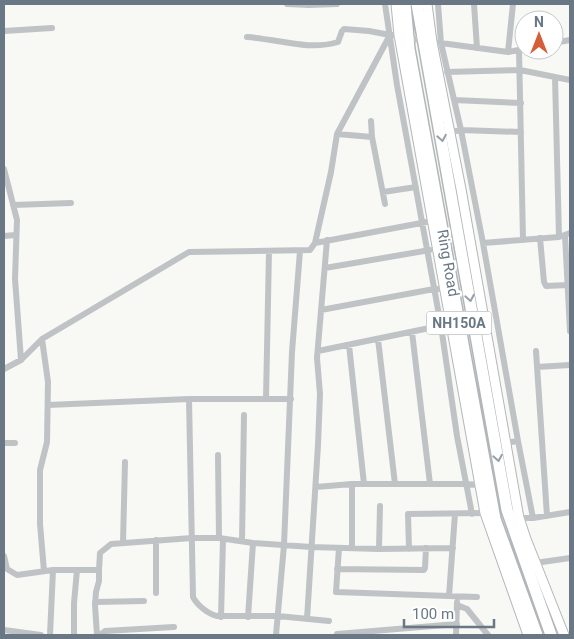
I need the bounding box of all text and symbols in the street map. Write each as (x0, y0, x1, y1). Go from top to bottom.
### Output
north arrow (514, 10, 564, 60)
text: N (534, 14, 544, 30)
one-way arrow (436, 133, 446, 142)
street label: Ring Road (433, 228, 463, 298)
one-way arrow (464, 293, 474, 302)
road number: NH150A (426, 312, 492, 334)
one-way arrow (493, 453, 503, 462)
scale bar (404, 596, 494, 628)
text: 100 m (412, 605, 454, 623)

